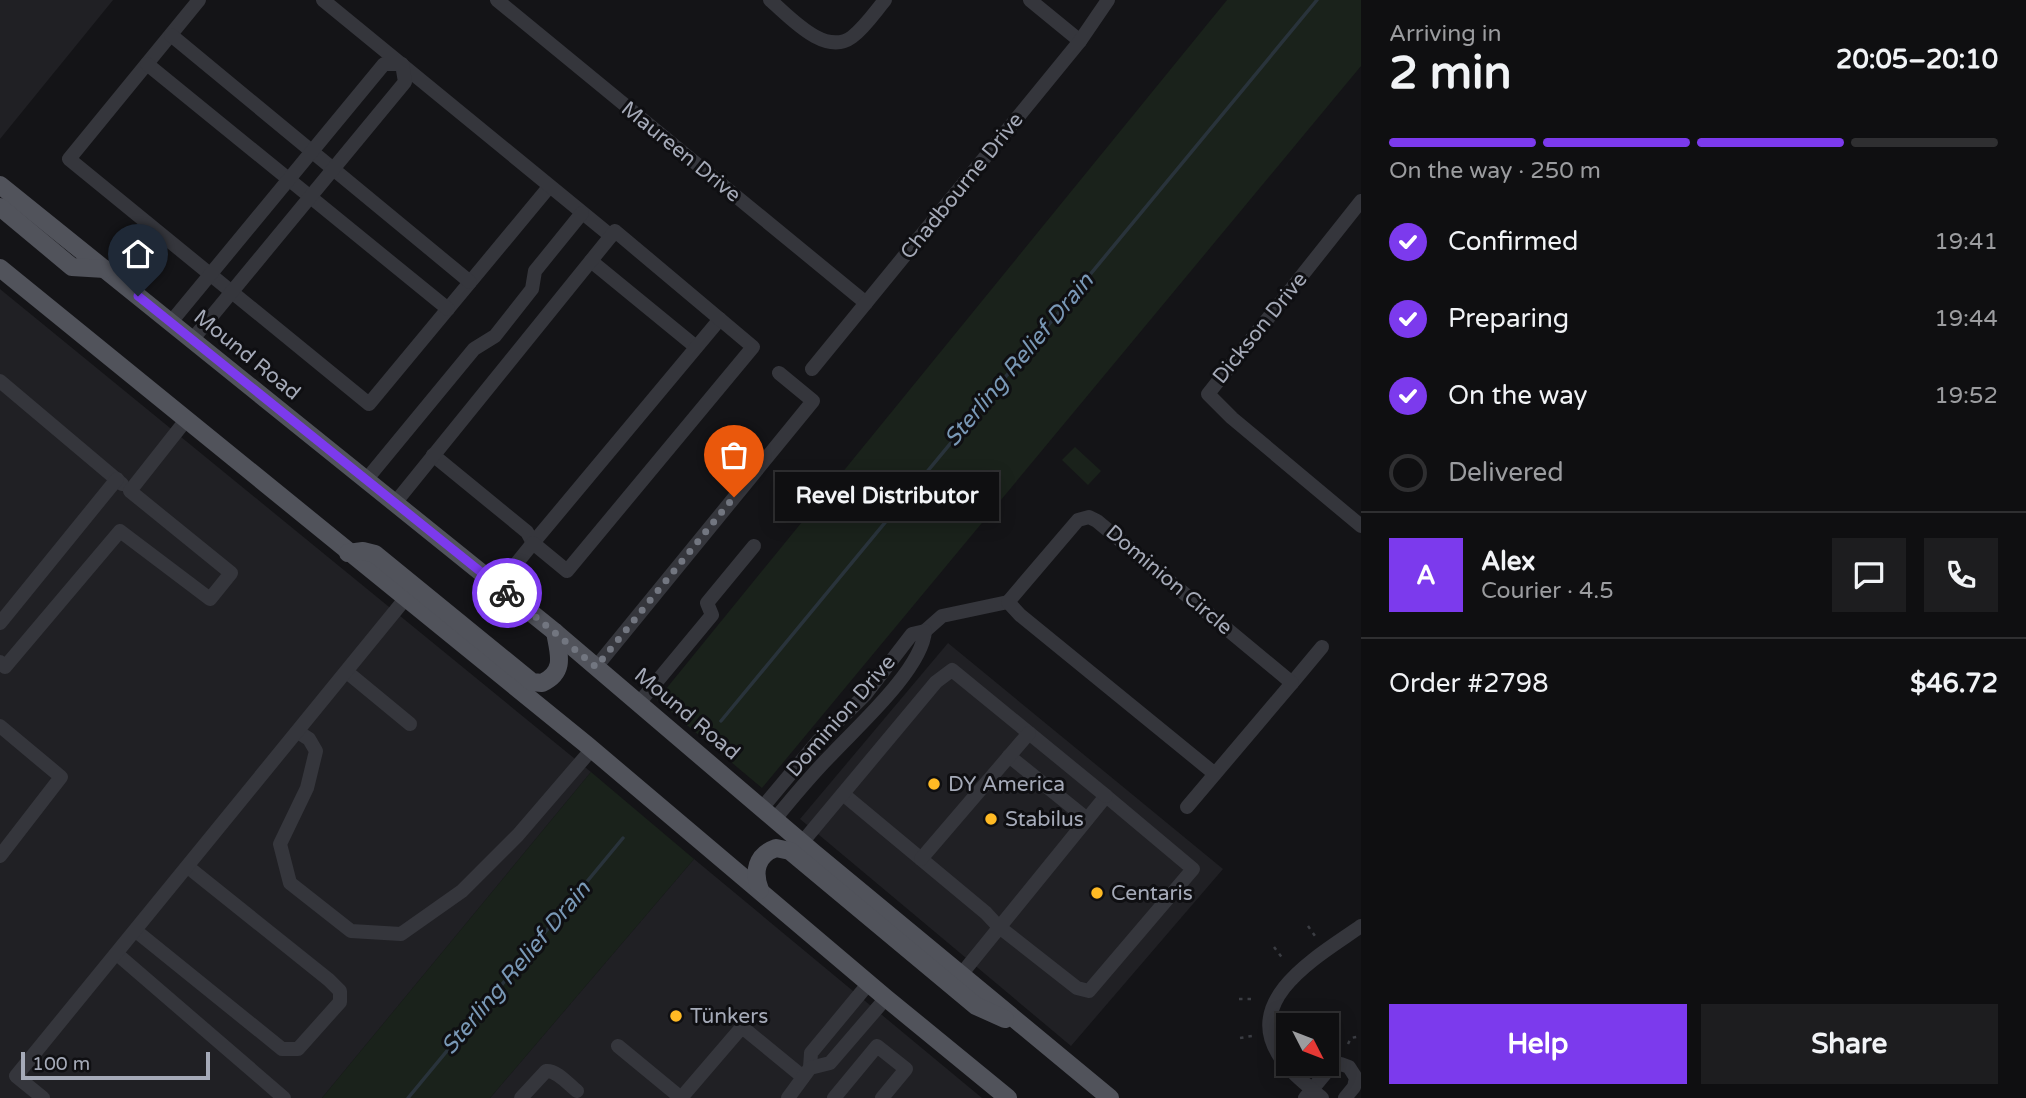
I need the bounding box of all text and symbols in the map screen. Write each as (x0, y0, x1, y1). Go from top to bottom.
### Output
text: Arriving in (1389, 20, 1502, 48)
text: 20:05–20:10 (1836, 44, 1998, 75)
text: 2 min (1389, 46, 1512, 101)
street label: Maureen Drive (616, 96, 746, 208)
street label: Chadbourne Drive (895, 108, 1029, 264)
text: On the way · 250 m (1389, 157, 1601, 185)
icon: check (1389, 223, 1427, 261)
pin (108, 224, 168, 296)
text: Confirmed (1448, 226, 1578, 257)
text: 19:41 (1934, 228, 1998, 256)
icon: home (119, 235, 157, 273)
water label: Sterling Relief Drain (938, 267, 1100, 452)
street label: Dickson Drive (1207, 267, 1313, 389)
icon: check (1389, 300, 1427, 338)
text: Preparing (1448, 303, 1569, 334)
street label: Mound Road (189, 304, 305, 406)
text: 19:44 (1934, 305, 1998, 333)
icon: check (1389, 377, 1427, 415)
text: On the way (1448, 380, 1588, 411)
text: 19:52 (1934, 382, 1998, 410)
pin (704, 425, 764, 497)
icon: bag (715, 436, 753, 474)
text: Delivered (1448, 457, 1564, 488)
callout: Revel Distributor (776, 472, 1000, 522)
text: Revel Distributor (795, 482, 979, 510)
street label: Dominion Circle (1101, 520, 1237, 640)
button: chat (1832, 538, 1906, 612)
button: phone (1924, 538, 1998, 612)
text: Alex (1481, 546, 1535, 577)
courier (472, 558, 542, 628)
text: A (1416, 560, 1436, 591)
icon: bike (488, 574, 526, 612)
text: Courier · 4.5 (1481, 577, 1614, 605)
street label: Dominion Drive (781, 650, 901, 782)
street label: Mound Road (629, 663, 745, 765)
text: Order #2798 (1389, 668, 1549, 699)
text: $46.72 (1910, 668, 1998, 699)
place label: DY America (948, 772, 1065, 797)
marker: DY America (926, 776, 942, 792)
place label: Stabilus (1005, 807, 1084, 832)
marker: Stabilus (983, 811, 999, 827)
water label: Sterling Relief Drain (435, 875, 597, 1060)
place label: Centaris (1111, 881, 1193, 906)
marker: Centaris (1089, 885, 1105, 901)
place label: Tünkers (690, 1004, 768, 1029)
button: Help (1389, 1004, 1687, 1084)
button: Share (1701, 1004, 1998, 1084)
marker: Tünkers (668, 1008, 684, 1024)
north arrow (1276, 1013, 1339, 1076)
map controls (1276, 1013, 1339, 1076)
scale bar (21, 1049, 210, 1081)
text: 100 m (32, 1053, 90, 1075)

